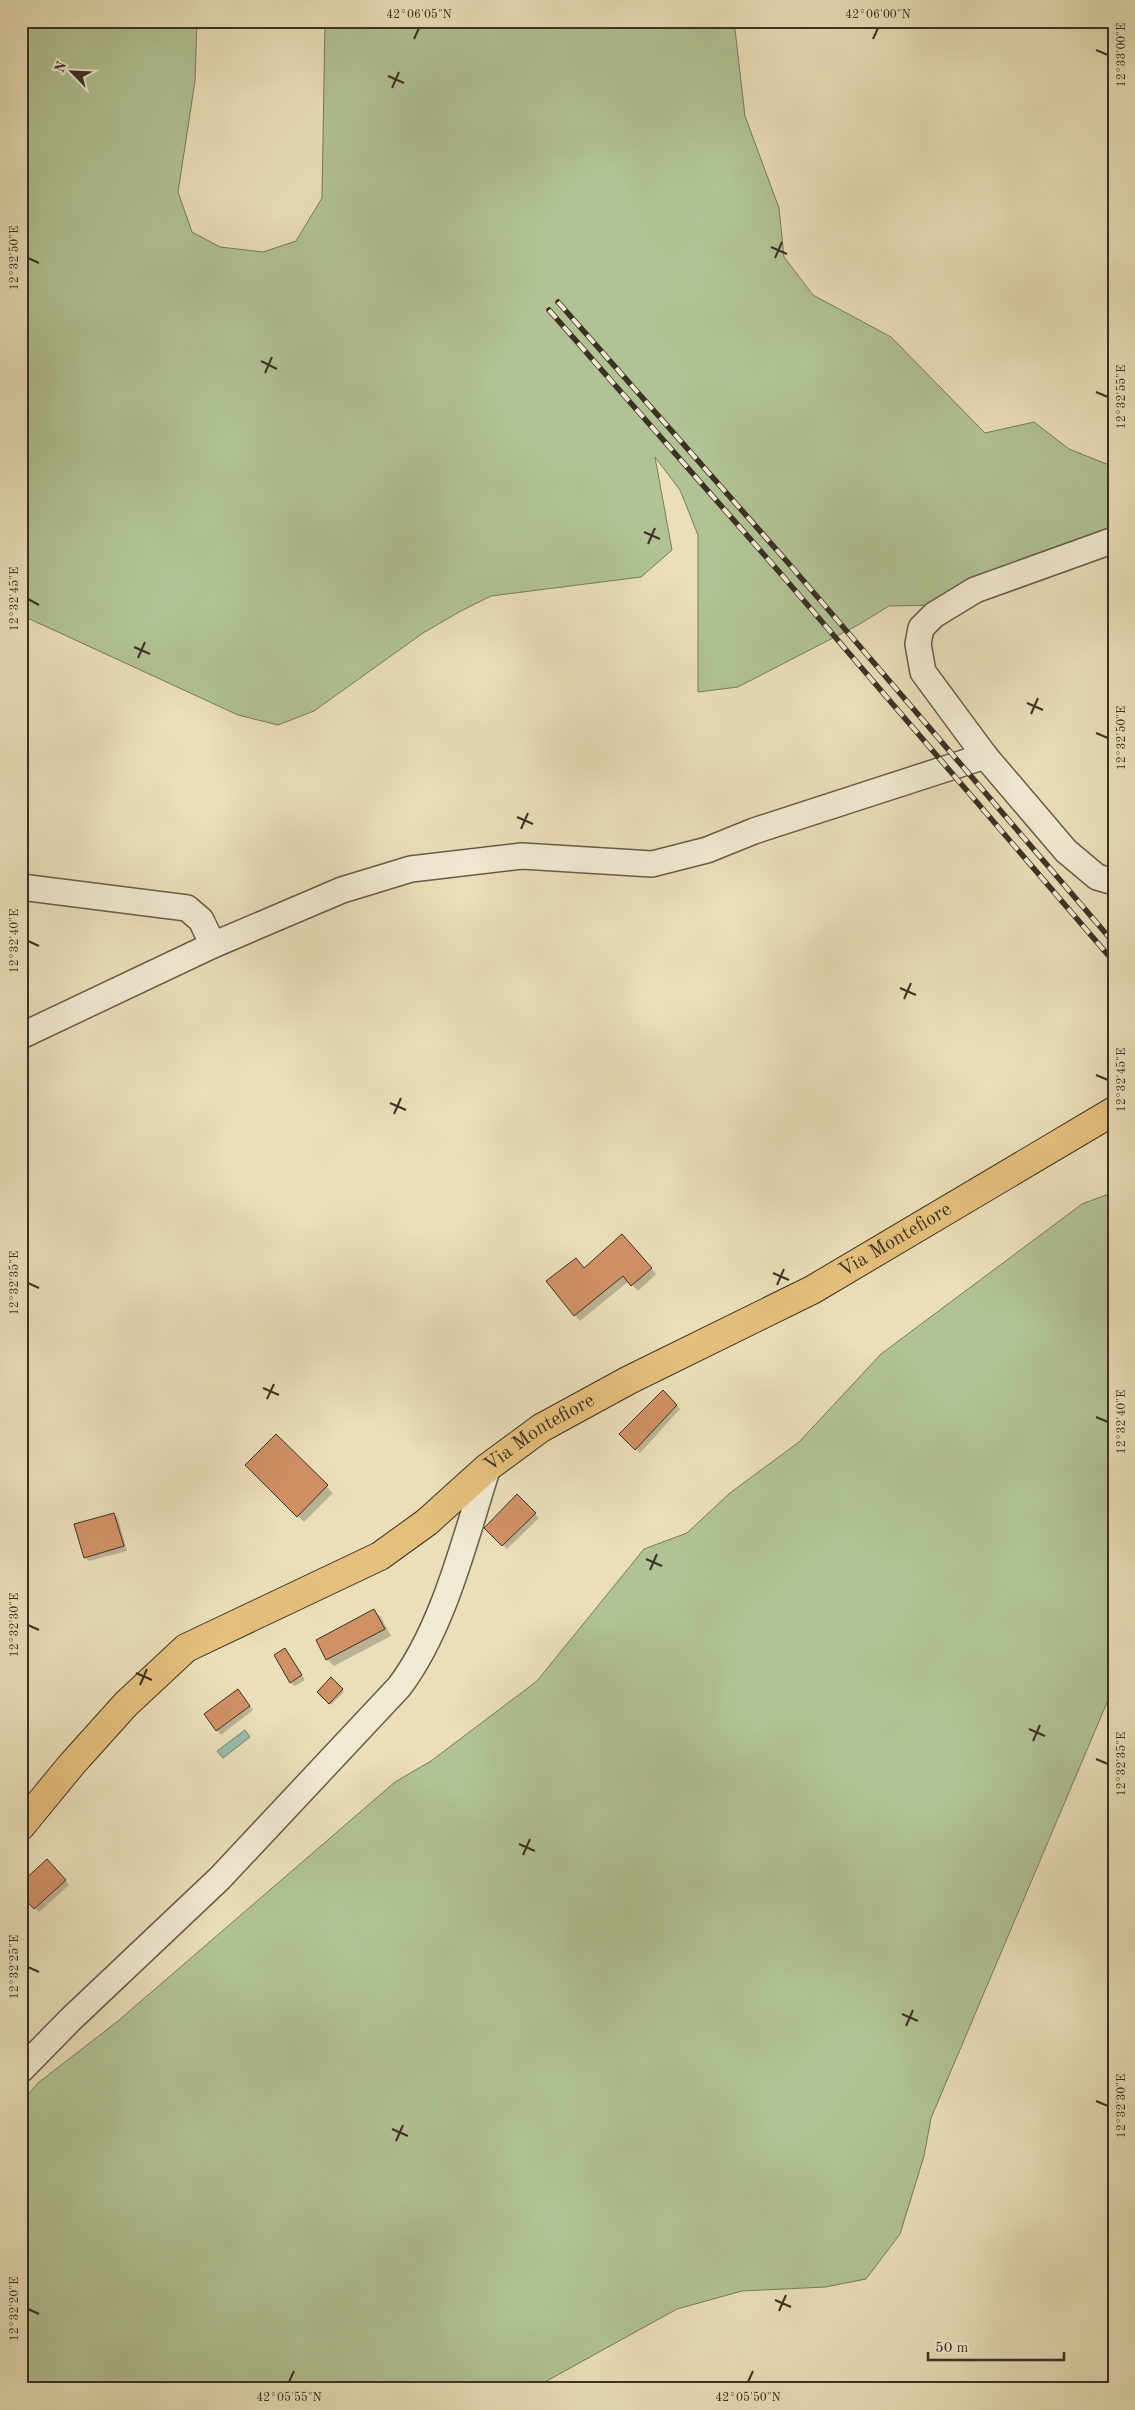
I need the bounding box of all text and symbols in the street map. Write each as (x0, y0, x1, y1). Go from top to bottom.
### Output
text: 42°06'05"N (386, 8, 452, 21)
text: 42°06'00"N (845, 9, 911, 21)
text: 12°33'00"E (1116, 23, 1128, 87)
north arrow (48, 48, 98, 98)
text: N (52, 59, 70, 75)
text: 12°32'50"E (8, 226, 21, 290)
text: 12°32'55"E (1115, 365, 1128, 429)
text: 12°32'45"E (8, 567, 21, 631)
text: 12°32'50"E (1115, 706, 1128, 770)
text: 12°32'40"E (9, 909, 21, 973)
text: 12°32'45"E (1115, 1048, 1128, 1112)
street label: Via Montefiore (836, 1199, 955, 1282)
text: 12°32'35"E (8, 1251, 21, 1315)
text: 12°32'40"E (1116, 1390, 1128, 1454)
street label: Via Montefiore (481, 1391, 598, 1476)
text: 12°32'30"E (9, 1593, 21, 1657)
text: 12°32'35"E (1115, 1732, 1128, 1796)
text: 12°32'25"E (8, 1935, 21, 1999)
text: 12°32'30"E (1116, 2074, 1128, 2138)
text: 12°32'20"E (9, 2277, 21, 2341)
scale bar (928, 2330, 1064, 2362)
text: 50 m (935, 2341, 969, 2356)
text: 42°05'55"N (256, 2391, 322, 2404)
text: 42°05'50"N (715, 2391, 781, 2404)

